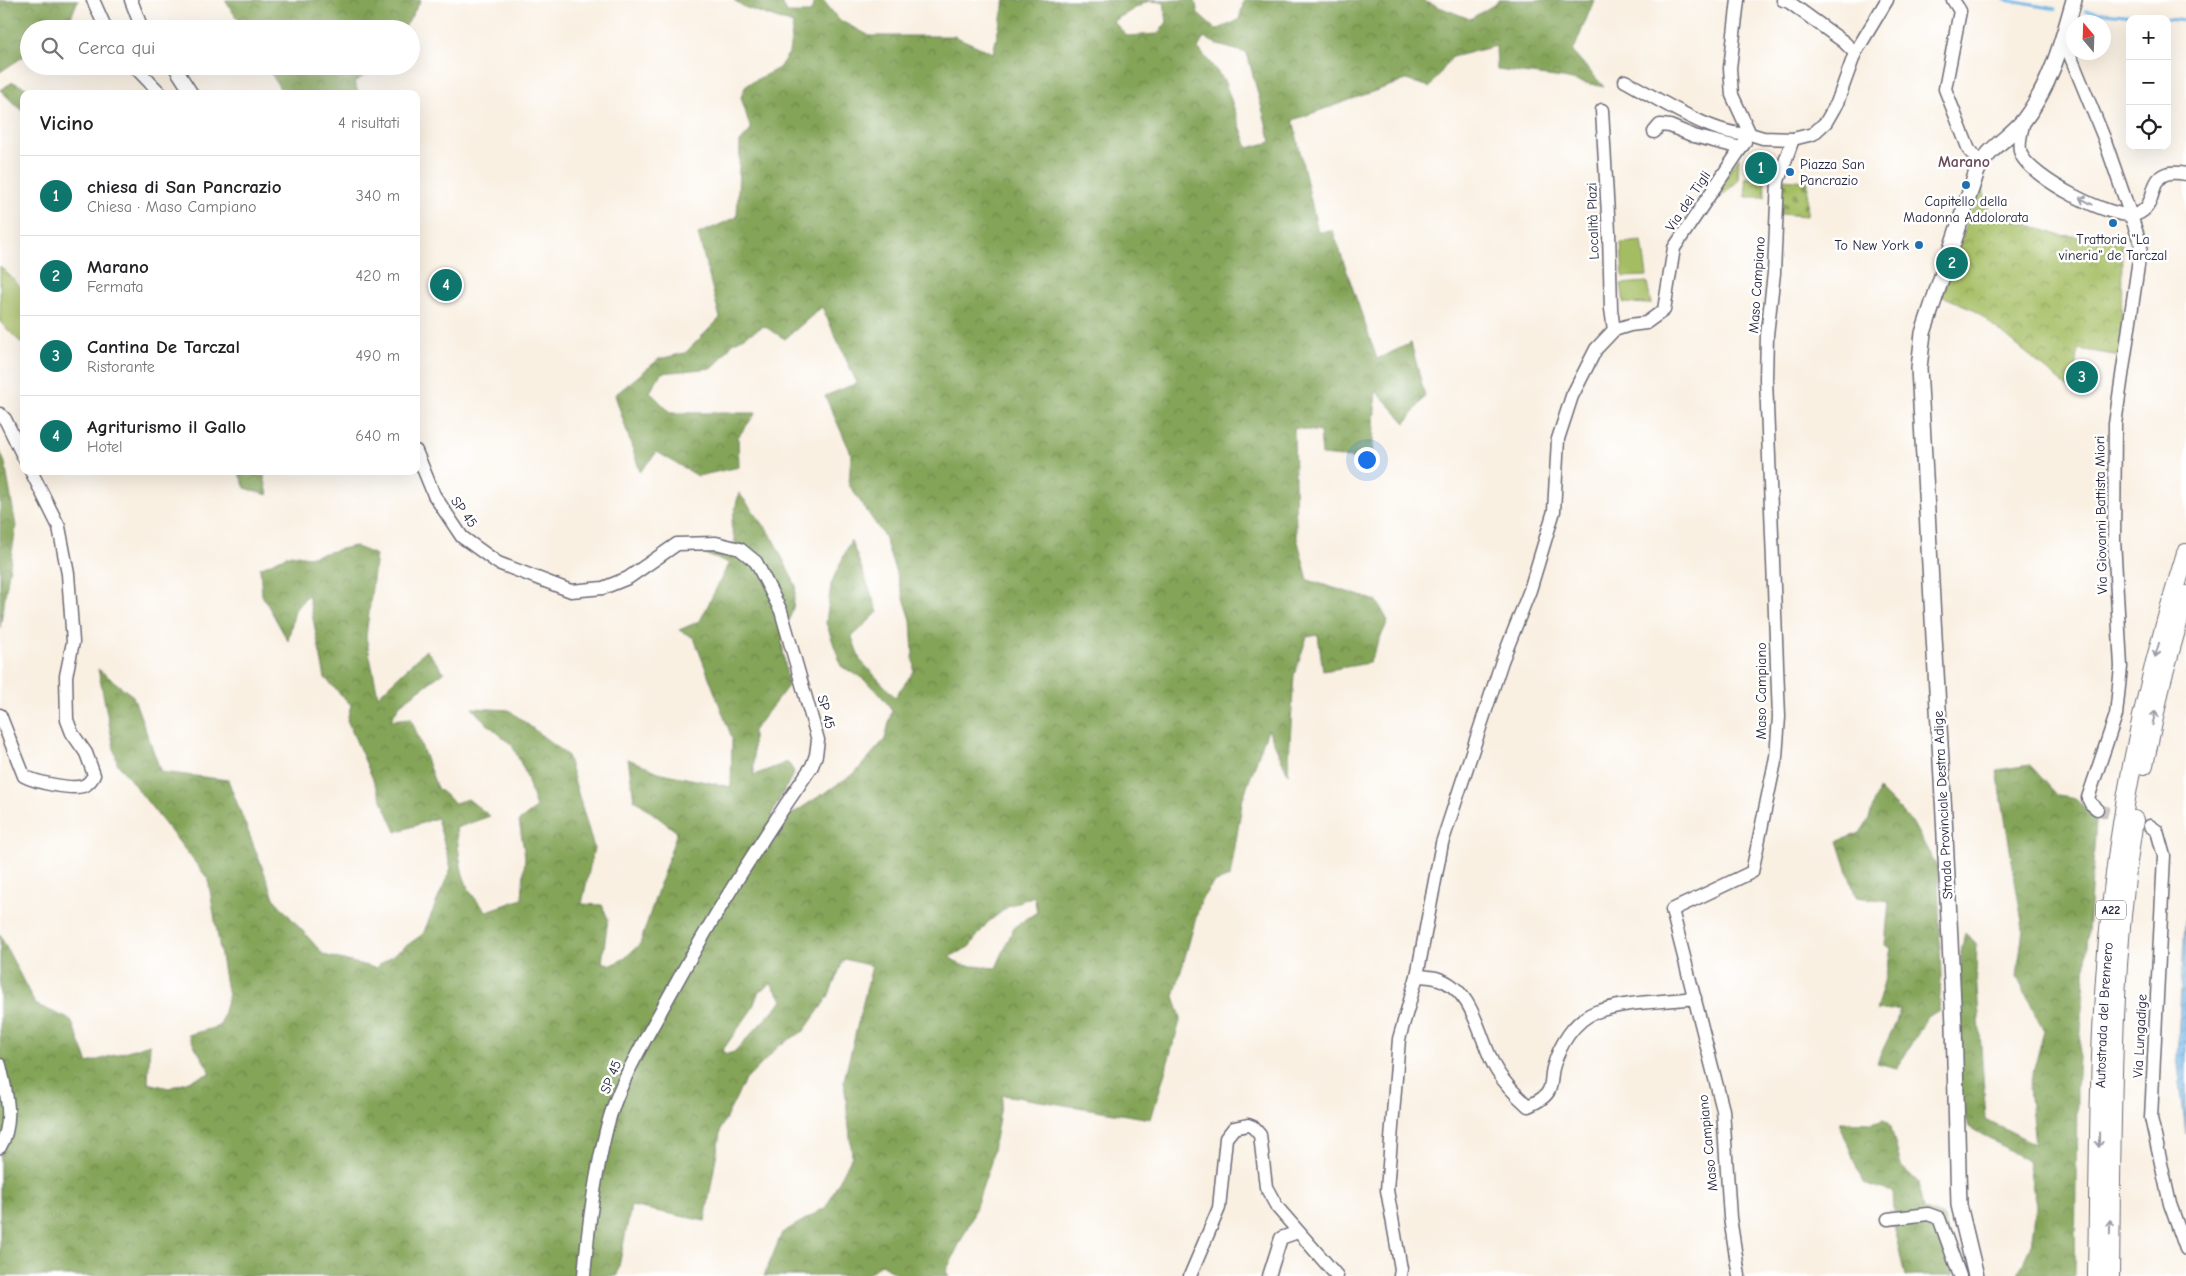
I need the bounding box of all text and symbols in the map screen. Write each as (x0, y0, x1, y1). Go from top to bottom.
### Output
north arrow (2066, 15, 2111, 60)
map controls (2126, 15, 2171, 150)
button: + (2126, 15, 2171, 60)
search box (20, 20, 420, 75)
icon: search (38, 34, 66, 62)
text: Cerca qui (78, 37, 155, 59)
button: − (2126, 60, 2171, 105)
button: locate (2126, 105, 2171, 150)
text: Vicino (40, 111, 94, 135)
text: 4 risultati (338, 114, 400, 132)
pin: 1 (1745, 149, 1777, 187)
district label: Marano (1938, 153, 1990, 171)
place label: Piazza San Pancrazio (1800, 156, 1865, 189)
marker: Piazza San Pancrazio (1784, 166, 1796, 178)
street label: Via dei Tigli (1662, 168, 1714, 234)
text: chiesa di San Pancrazio (87, 176, 282, 198)
marker: Capitello della Madonna Addolorata (1960, 179, 1972, 191)
street label: Località Plazi (1583, 182, 1603, 260)
text: 1 (53, 187, 59, 205)
text: 340 m (356, 187, 400, 205)
place label: Capitello della Madonna Addolorata (1903, 193, 2029, 226)
one-way arrow (2078, 196, 2093, 206)
text: Chiesa · Maso Campiano (87, 198, 257, 216)
marker: Trattoria "La vineria" de Tarczal (2107, 217, 2119, 229)
place label: Trattoria "La vineria" de Tarczal (2058, 231, 2167, 264)
street label: Maso Campiano (1745, 236, 1769, 334)
place label: To New York (1834, 237, 1909, 254)
marker: To New York (1913, 239, 1925, 251)
pin: 2 (1936, 244, 1968, 282)
text: Marano (87, 256, 149, 278)
pin: 4 (430, 266, 462, 304)
text: 2 (52, 267, 60, 285)
text: 420 m (356, 267, 400, 285)
text: Fermata (87, 278, 144, 296)
text: Cantina De Tarczal (87, 336, 240, 358)
text: 3 (52, 347, 60, 365)
text: 490 m (355, 347, 400, 365)
text: Ristorante (87, 358, 155, 376)
pin: 3 (2066, 358, 2098, 396)
text: Agriturismo il Gallo (87, 416, 246, 438)
text: 4 (52, 427, 60, 445)
text: 640 m (355, 427, 400, 445)
street label: Via Giovanni Battista Miori (2091, 436, 2111, 594)
text: Hotel (87, 438, 123, 456)
your location (1354, 447, 1380, 473)
street label: SP 45 (447, 493, 481, 531)
one-way arrow (2152, 641, 2161, 657)
street label: Maso Campiano (1753, 642, 1770, 740)
street label: SP 45 (813, 693, 839, 731)
street label: Strada Provinciale Destra Adige (1930, 710, 1956, 900)
one-way arrow (2150, 710, 2159, 726)
road number: A22 (2096, 900, 2126, 920)
street label: Autostrada del Brennero (2091, 941, 2116, 1088)
street label: Via Lungadige (2129, 994, 2151, 1078)
street label: SP 45 (597, 1058, 625, 1096)
street label: Maso Campiano (1694, 1094, 1722, 1192)
one-way arrow (2094, 1132, 2104, 1148)
one-way arrow (2106, 1220, 2115, 1236)

